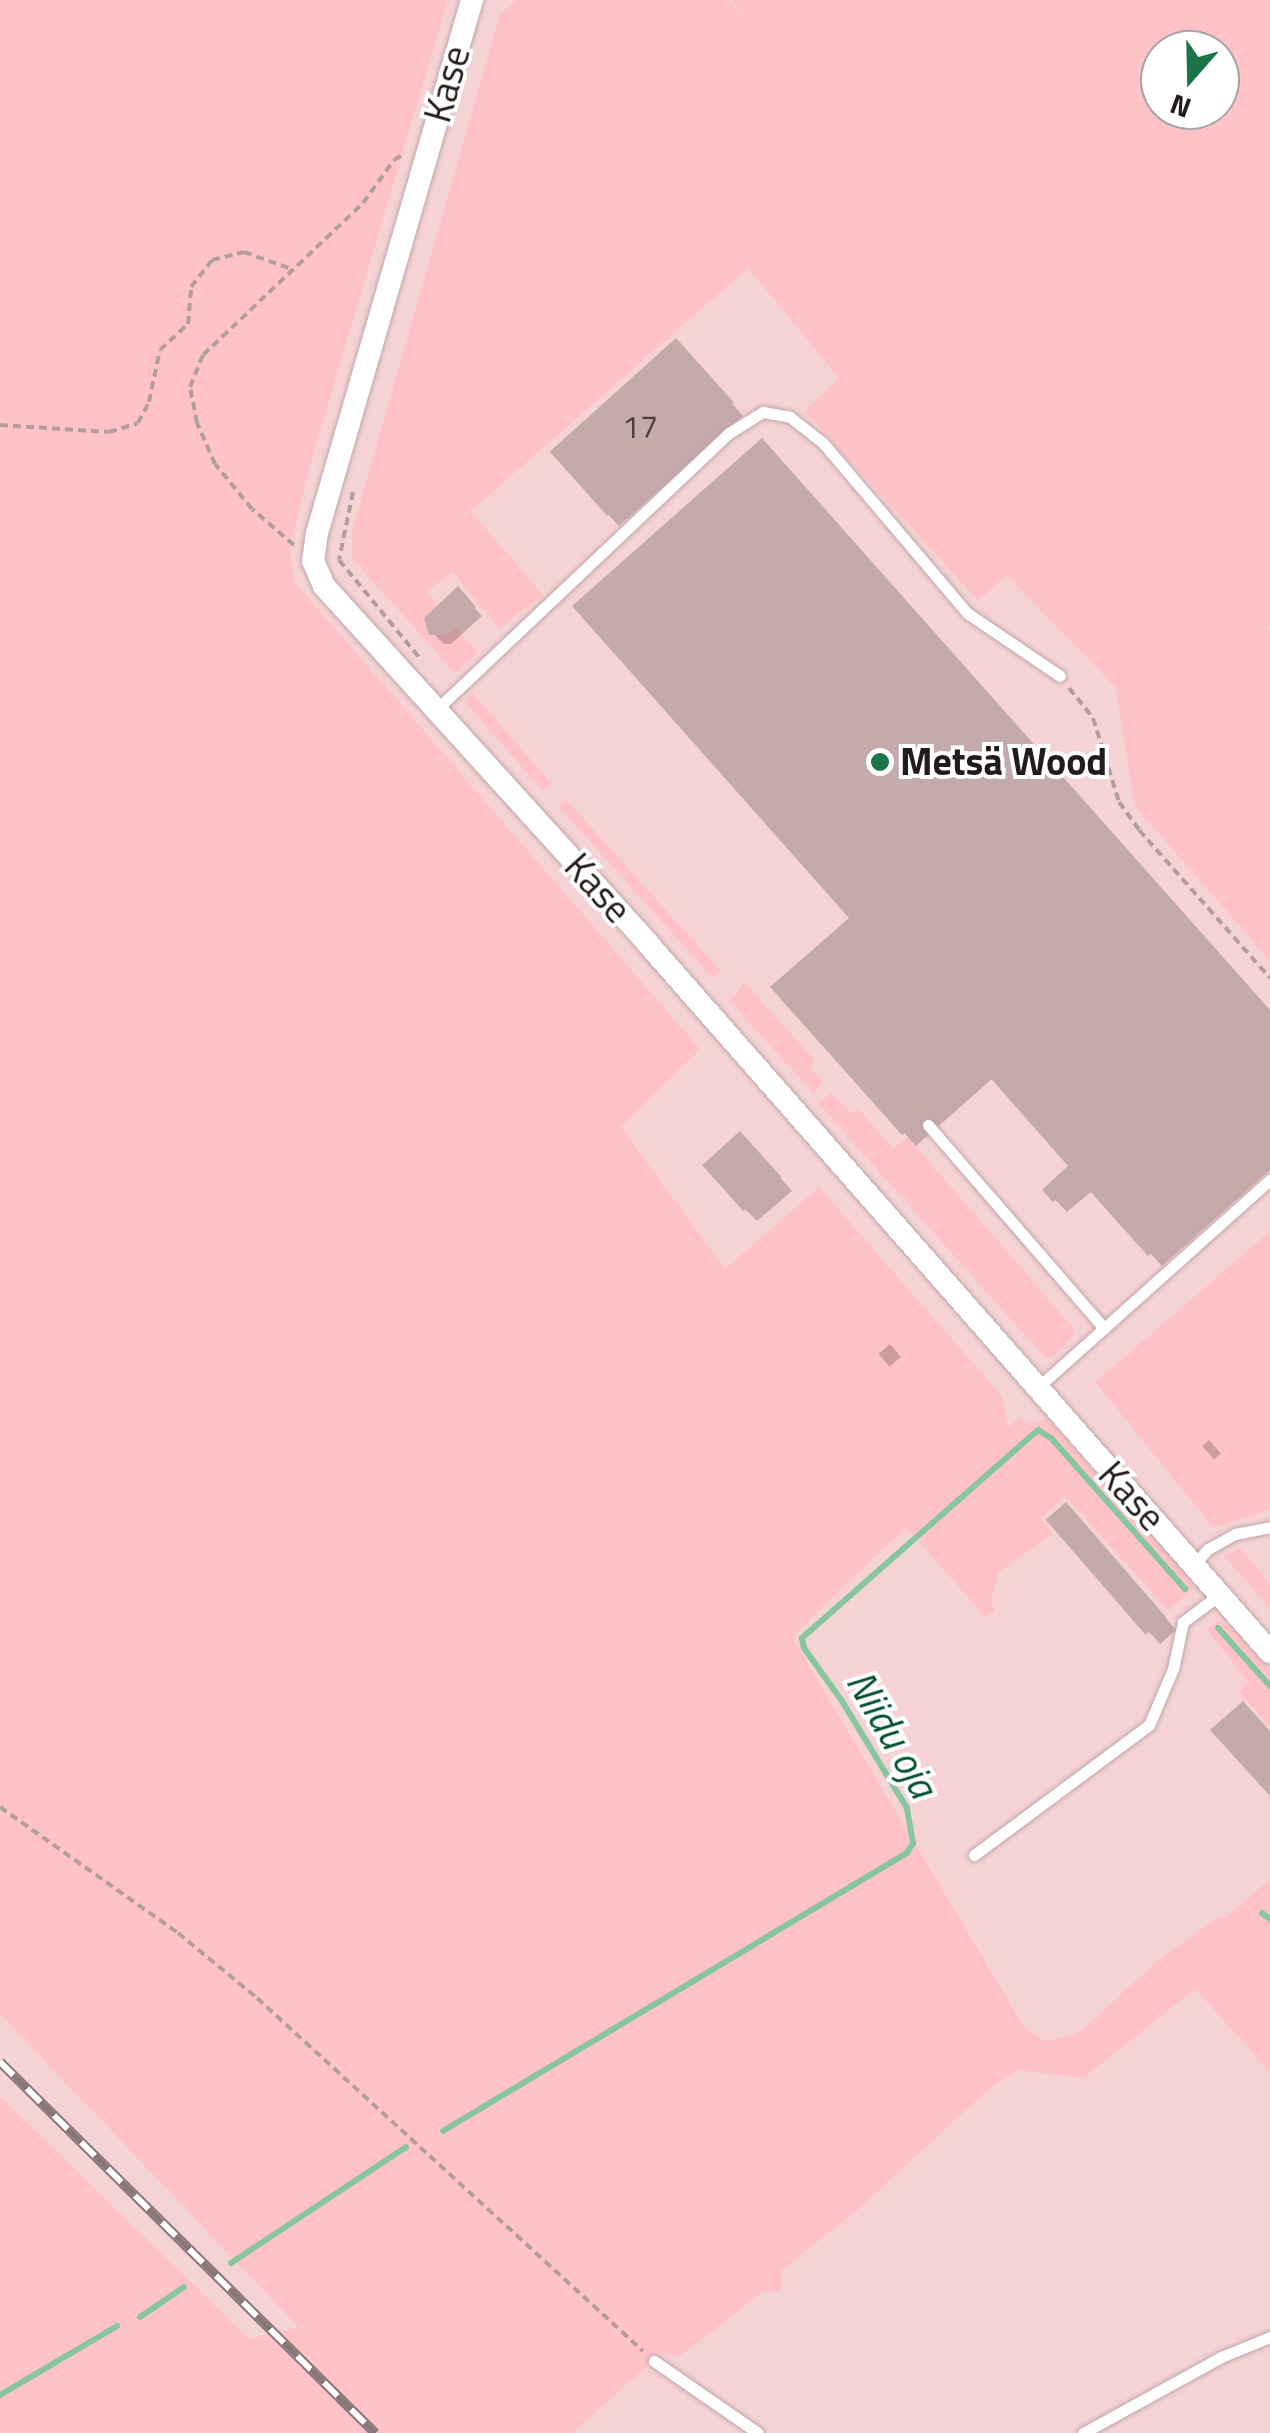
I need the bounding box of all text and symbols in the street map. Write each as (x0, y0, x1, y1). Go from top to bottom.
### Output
north arrow (1140, 30, 1240, 130)
street label: Kase (414, 40, 480, 128)
text: N (1164, 83, 1197, 130)
house number: 17 (622, 407, 658, 445)
place label: Metsä Wood (900, 739, 1107, 785)
marker: Metsä Wood (869, 751, 891, 773)
street label: Kase (555, 844, 641, 932)
street label: Kase (1089, 1452, 1175, 1540)
water label: Niidu oja (837, 1662, 947, 1806)

